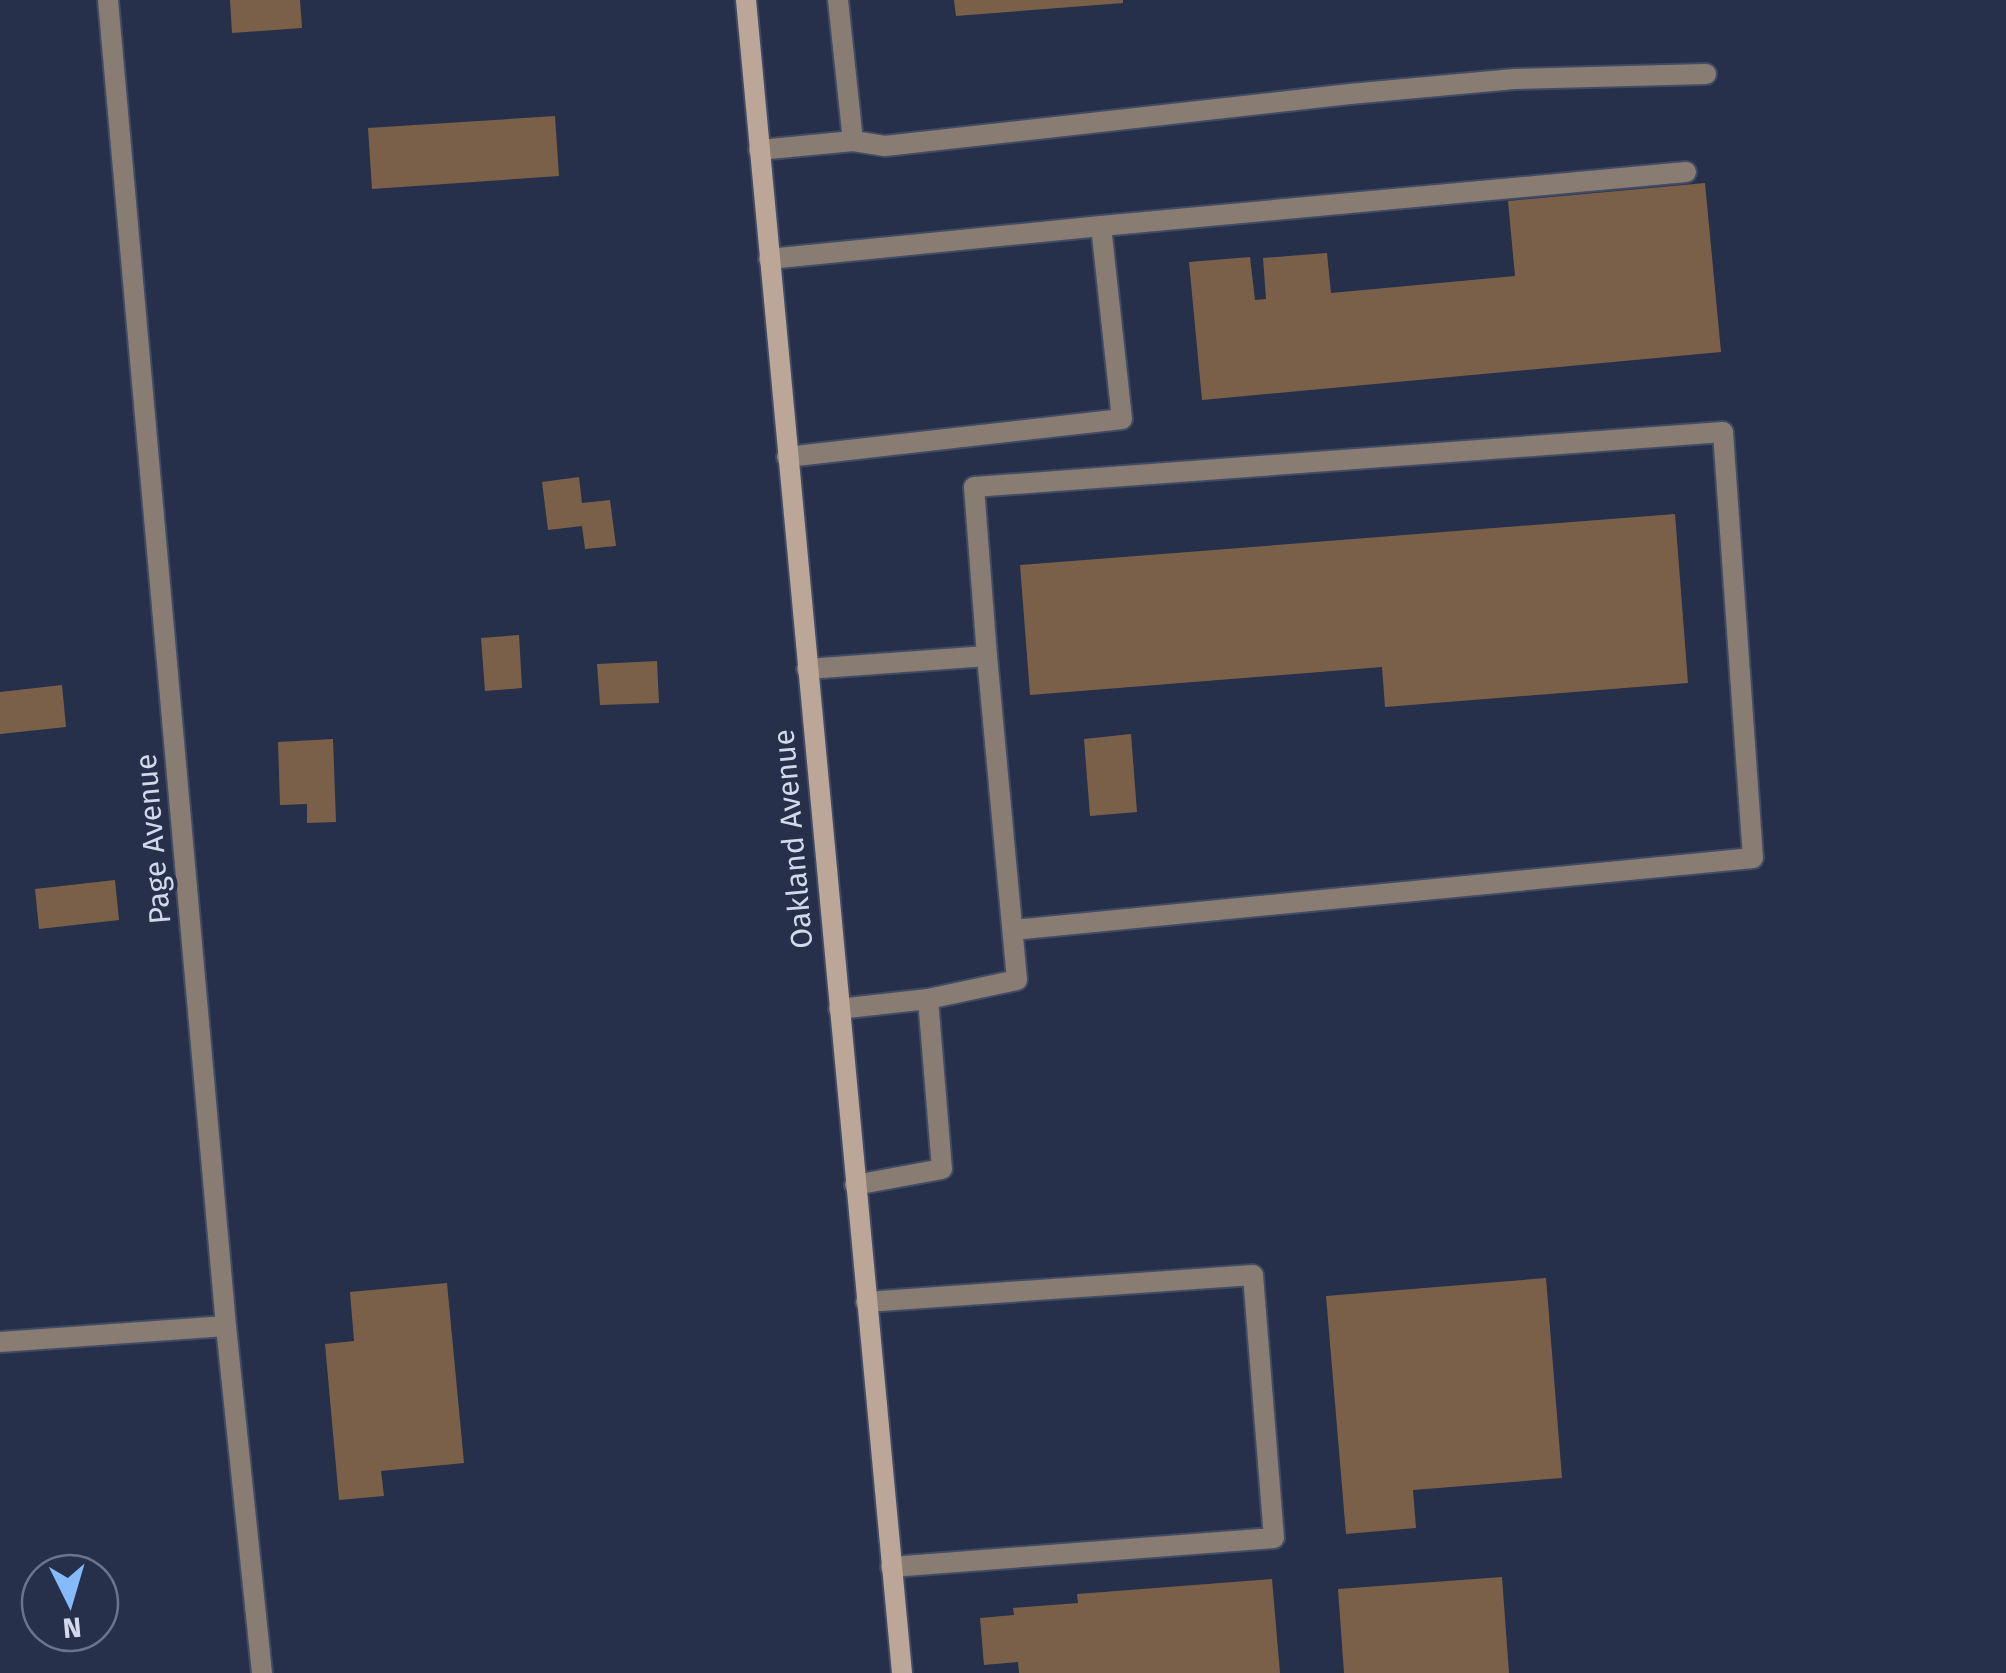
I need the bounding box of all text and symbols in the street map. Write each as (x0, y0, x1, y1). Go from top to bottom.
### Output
street label: Oakland Avenue (765, 728, 821, 950)
street label: Page Avenue (128, 752, 178, 926)
north arrow (20, 1553, 120, 1653)
text: N (61, 1610, 83, 1645)

